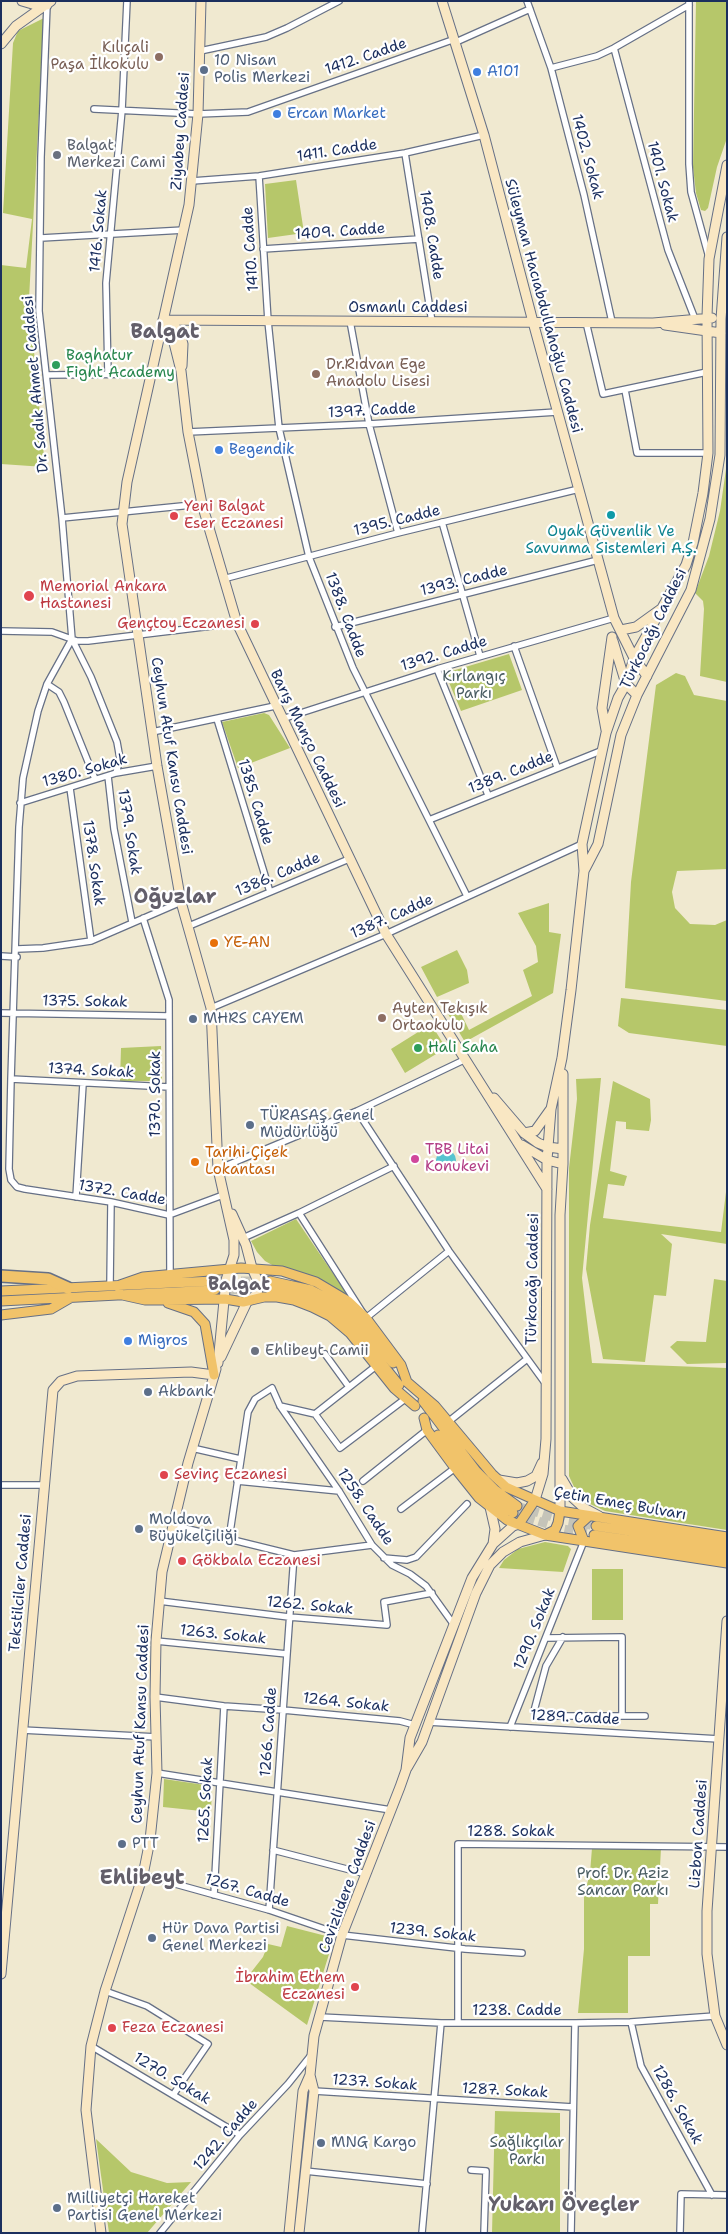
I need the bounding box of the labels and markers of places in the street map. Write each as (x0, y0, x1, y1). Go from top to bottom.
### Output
place label: Kılıçali Paşa İlkokulu (51, 39, 149, 74)
marker: Kılıçali Paşa İlkokulu (153, 51, 165, 63)
place label: 10 Nisan Polis Merkezi (214, 52, 310, 87)
place label: A101 (487, 63, 519, 81)
marker: 10 Nisan Polis Merkezi (198, 64, 210, 76)
marker: A101 (471, 66, 483, 78)
place label: Ercan Market (287, 105, 386, 123)
marker: Ercan Market (271, 108, 283, 120)
place label: Balgat Merkezi Cami (67, 137, 166, 172)
marker: Balgat Merkezi Cami (51, 149, 63, 161)
place label: Baghatur Fight Academy (66, 347, 175, 382)
place label: Dr.Rıdvan Ege Anadolu Lisesi (326, 356, 430, 391)
marker: Baghatur Fight Academy (50, 359, 62, 371)
marker: Dr.Rıdvan Ege Anadolu Lisesi (310, 368, 322, 380)
place label: Begendik (229, 441, 295, 459)
marker: Begendik (213, 444, 225, 456)
place label: Yeni Balgat Eser Eczanesi (184, 498, 284, 533)
marker: Oyak Güvenlik Ve Savunma Sistemleri A.Ş. (605, 509, 617, 521)
marker: Yeni Balgat Eser Eczanesi (168, 510, 180, 522)
place label: Oyak Güvenlik Ve Savunma Sistemleri A.Ş. (525, 523, 697, 558)
place label: Memorial Ankara Hastanesi (40, 578, 167, 613)
marker: Memorial Ankara Hastanesi (22, 589, 36, 603)
place label: Gençtoy Eczanesi (117, 615, 245, 633)
marker: Gençtoy Eczanesi (249, 618, 261, 630)
place label: YE-AN (224, 934, 270, 952)
marker: YE-AN (208, 937, 220, 949)
place label: Ayten Tekışık Ortaokulu (392, 1000, 488, 1035)
place label: MHRS CAYEM (203, 1010, 304, 1028)
marker: Ayten Tekışık Ortaokulu (376, 1012, 388, 1024)
marker: MHRS CAYEM (187, 1013, 199, 1025)
place label: Hali Saha (428, 1039, 498, 1057)
marker: Hali Saha (412, 1042, 424, 1054)
place label: TÜRASAŞ Genel Müdürlüğü (260, 1107, 374, 1142)
marker: TÜRASAŞ Genel Müdürlüğü (244, 1119, 256, 1131)
place label: TBB Litai Konukevi (425, 1141, 489, 1176)
place label: Tarihi Çiçek Lokantası (205, 1144, 288, 1179)
marker: TBB Litai Konukevi (409, 1153, 421, 1165)
marker: Tarihi Çiçek Lokantası (189, 1156, 201, 1168)
place label: Migros (138, 1332, 188, 1350)
marker: Migros (122, 1335, 134, 1347)
place label: Ehlibeyt Camii (265, 1342, 369, 1360)
marker: Ehlibeyt Camii (249, 1345, 261, 1357)
place label: Akbank (158, 1383, 213, 1401)
marker: Akbank (142, 1386, 154, 1398)
place label: Sevinç Eczanesi (174, 1466, 287, 1484)
marker: Sevinç Eczanesi (158, 1469, 170, 1481)
place label: Moldova Büyükelçiliği (149, 1511, 238, 1546)
marker: Moldova Büyükelçiliği (133, 1523, 145, 1535)
place label: Gökbala Eczanesi (192, 1552, 321, 1570)
marker: Gökbala Eczanesi (176, 1555, 188, 1567)
place label: PTT (132, 1835, 159, 1853)
marker: PTT (116, 1838, 128, 1850)
place label: Hür Dava Partisi Genel Merkezi (162, 1920, 279, 1955)
marker: Hür Dava Partisi Genel Merkezi (146, 1932, 158, 1944)
place label: İbrahim Ethem Eczanesi (236, 1969, 345, 2004)
marker: İbrahim Ethem Eczanesi (349, 1981, 361, 1993)
place label: Feza Eczanesi (122, 2019, 224, 2037)
marker: Feza Eczanesi (106, 2022, 118, 2034)
place label: MNG Kargo (331, 2134, 416, 2152)
marker: MNG Kargo (315, 2137, 327, 2149)
place label: Milliyetçi Hareket Partisi Genel Merkezi (67, 2190, 222, 2225)
marker: Milliyetçi Hareket Partisi Genel Merkezi (51, 2202, 63, 2214)

